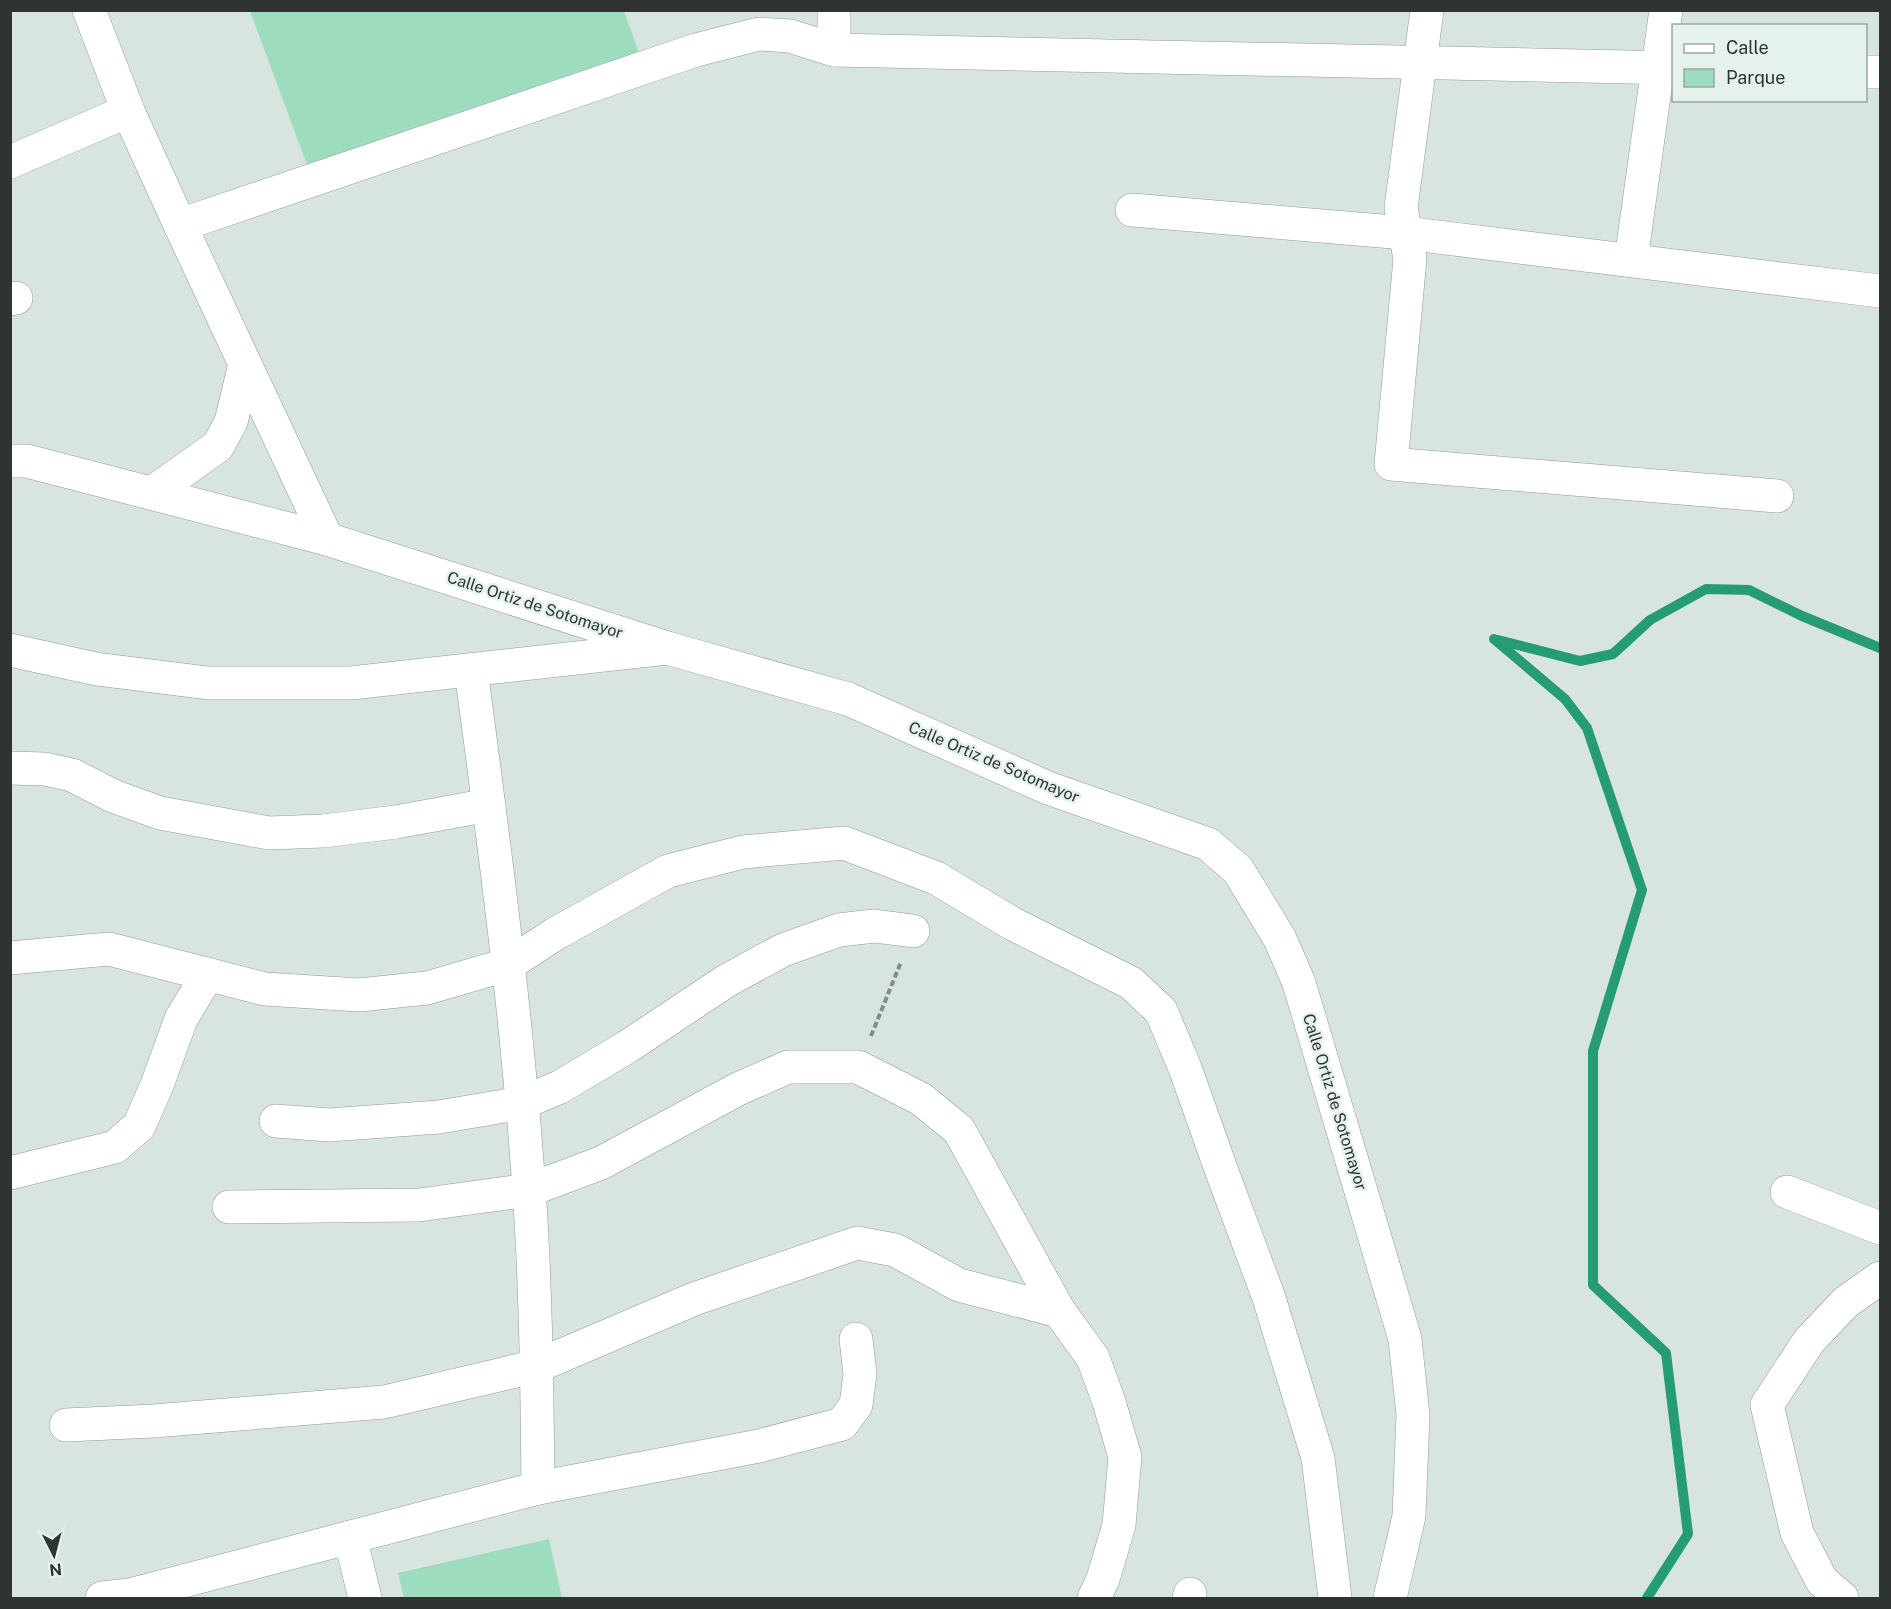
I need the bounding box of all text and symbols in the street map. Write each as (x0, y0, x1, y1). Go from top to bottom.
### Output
legend (1672, 24, 1867, 102)
text: Calle (1726, 37, 1769, 58)
text: Parque (1726, 67, 1786, 88)
street label: Calle Ortiz de Sotomayor (445, 568, 625, 642)
street label: Calle Ortiz de Sotomayor (906, 717, 1082, 807)
street label: Calle Ortiz de Sotomayor (1299, 1011, 1371, 1193)
north arrow (24, 1525, 84, 1585)
text: N (48, 1559, 63, 1580)

